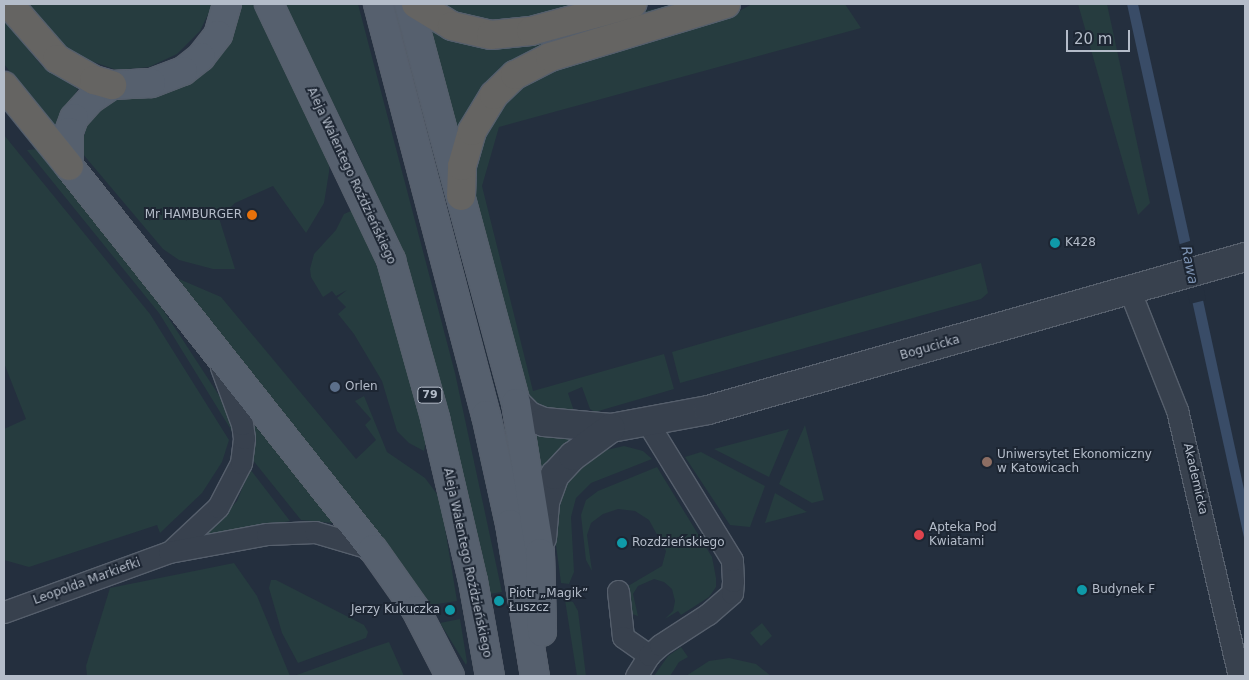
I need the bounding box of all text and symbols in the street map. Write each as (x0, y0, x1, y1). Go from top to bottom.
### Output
scale bar (1069, 20, 1133, 52)
text: 20 m (1074, 30, 1112, 48)
street label: Aleja Walentego Roździeńskiego (304, 85, 398, 267)
place label: Mr HAMBURGER (145, 208, 242, 222)
marker: Mr HAMBURGER (246, 209, 258, 221)
place label: K428 (1065, 236, 1096, 250)
marker: K428 (1049, 237, 1061, 249)
water label: Rawa (1178, 245, 1202, 285)
street label: Bogucicka (898, 333, 962, 363)
place label: Orlen (345, 380, 378, 394)
marker: Orlen (329, 381, 341, 393)
road number: 79 (416, 386, 444, 404)
street label: Akademicka (1180, 442, 1210, 516)
place label: Uniwersytet Ekonomiczny w Katowicach (997, 448, 1152, 476)
marker: Uniwersytet Ekonomiczny w Katowicach (981, 456, 993, 468)
street label: Aleja Walentego Roździeńskiego (440, 467, 494, 659)
place label: Apteka Pod Kwiatami (929, 521, 997, 549)
marker: Apteka Pod Kwiatami (913, 529, 925, 541)
place label: Rozdzieńskiego (632, 536, 725, 550)
marker: Rozdzieńskiego (616, 537, 628, 549)
street label: Leopolda Markiefki (31, 556, 143, 608)
place label: Budynek F (1092, 583, 1155, 597)
marker: Budynek F (1076, 584, 1088, 596)
place label: Piotr „Magik” Łuszcz (509, 587, 588, 615)
marker: Piotr „Magik” Łuszcz (493, 595, 505, 607)
place label: Jerzy Kukuczka (351, 603, 440, 617)
marker: Jerzy Kukuczka (444, 604, 456, 616)

